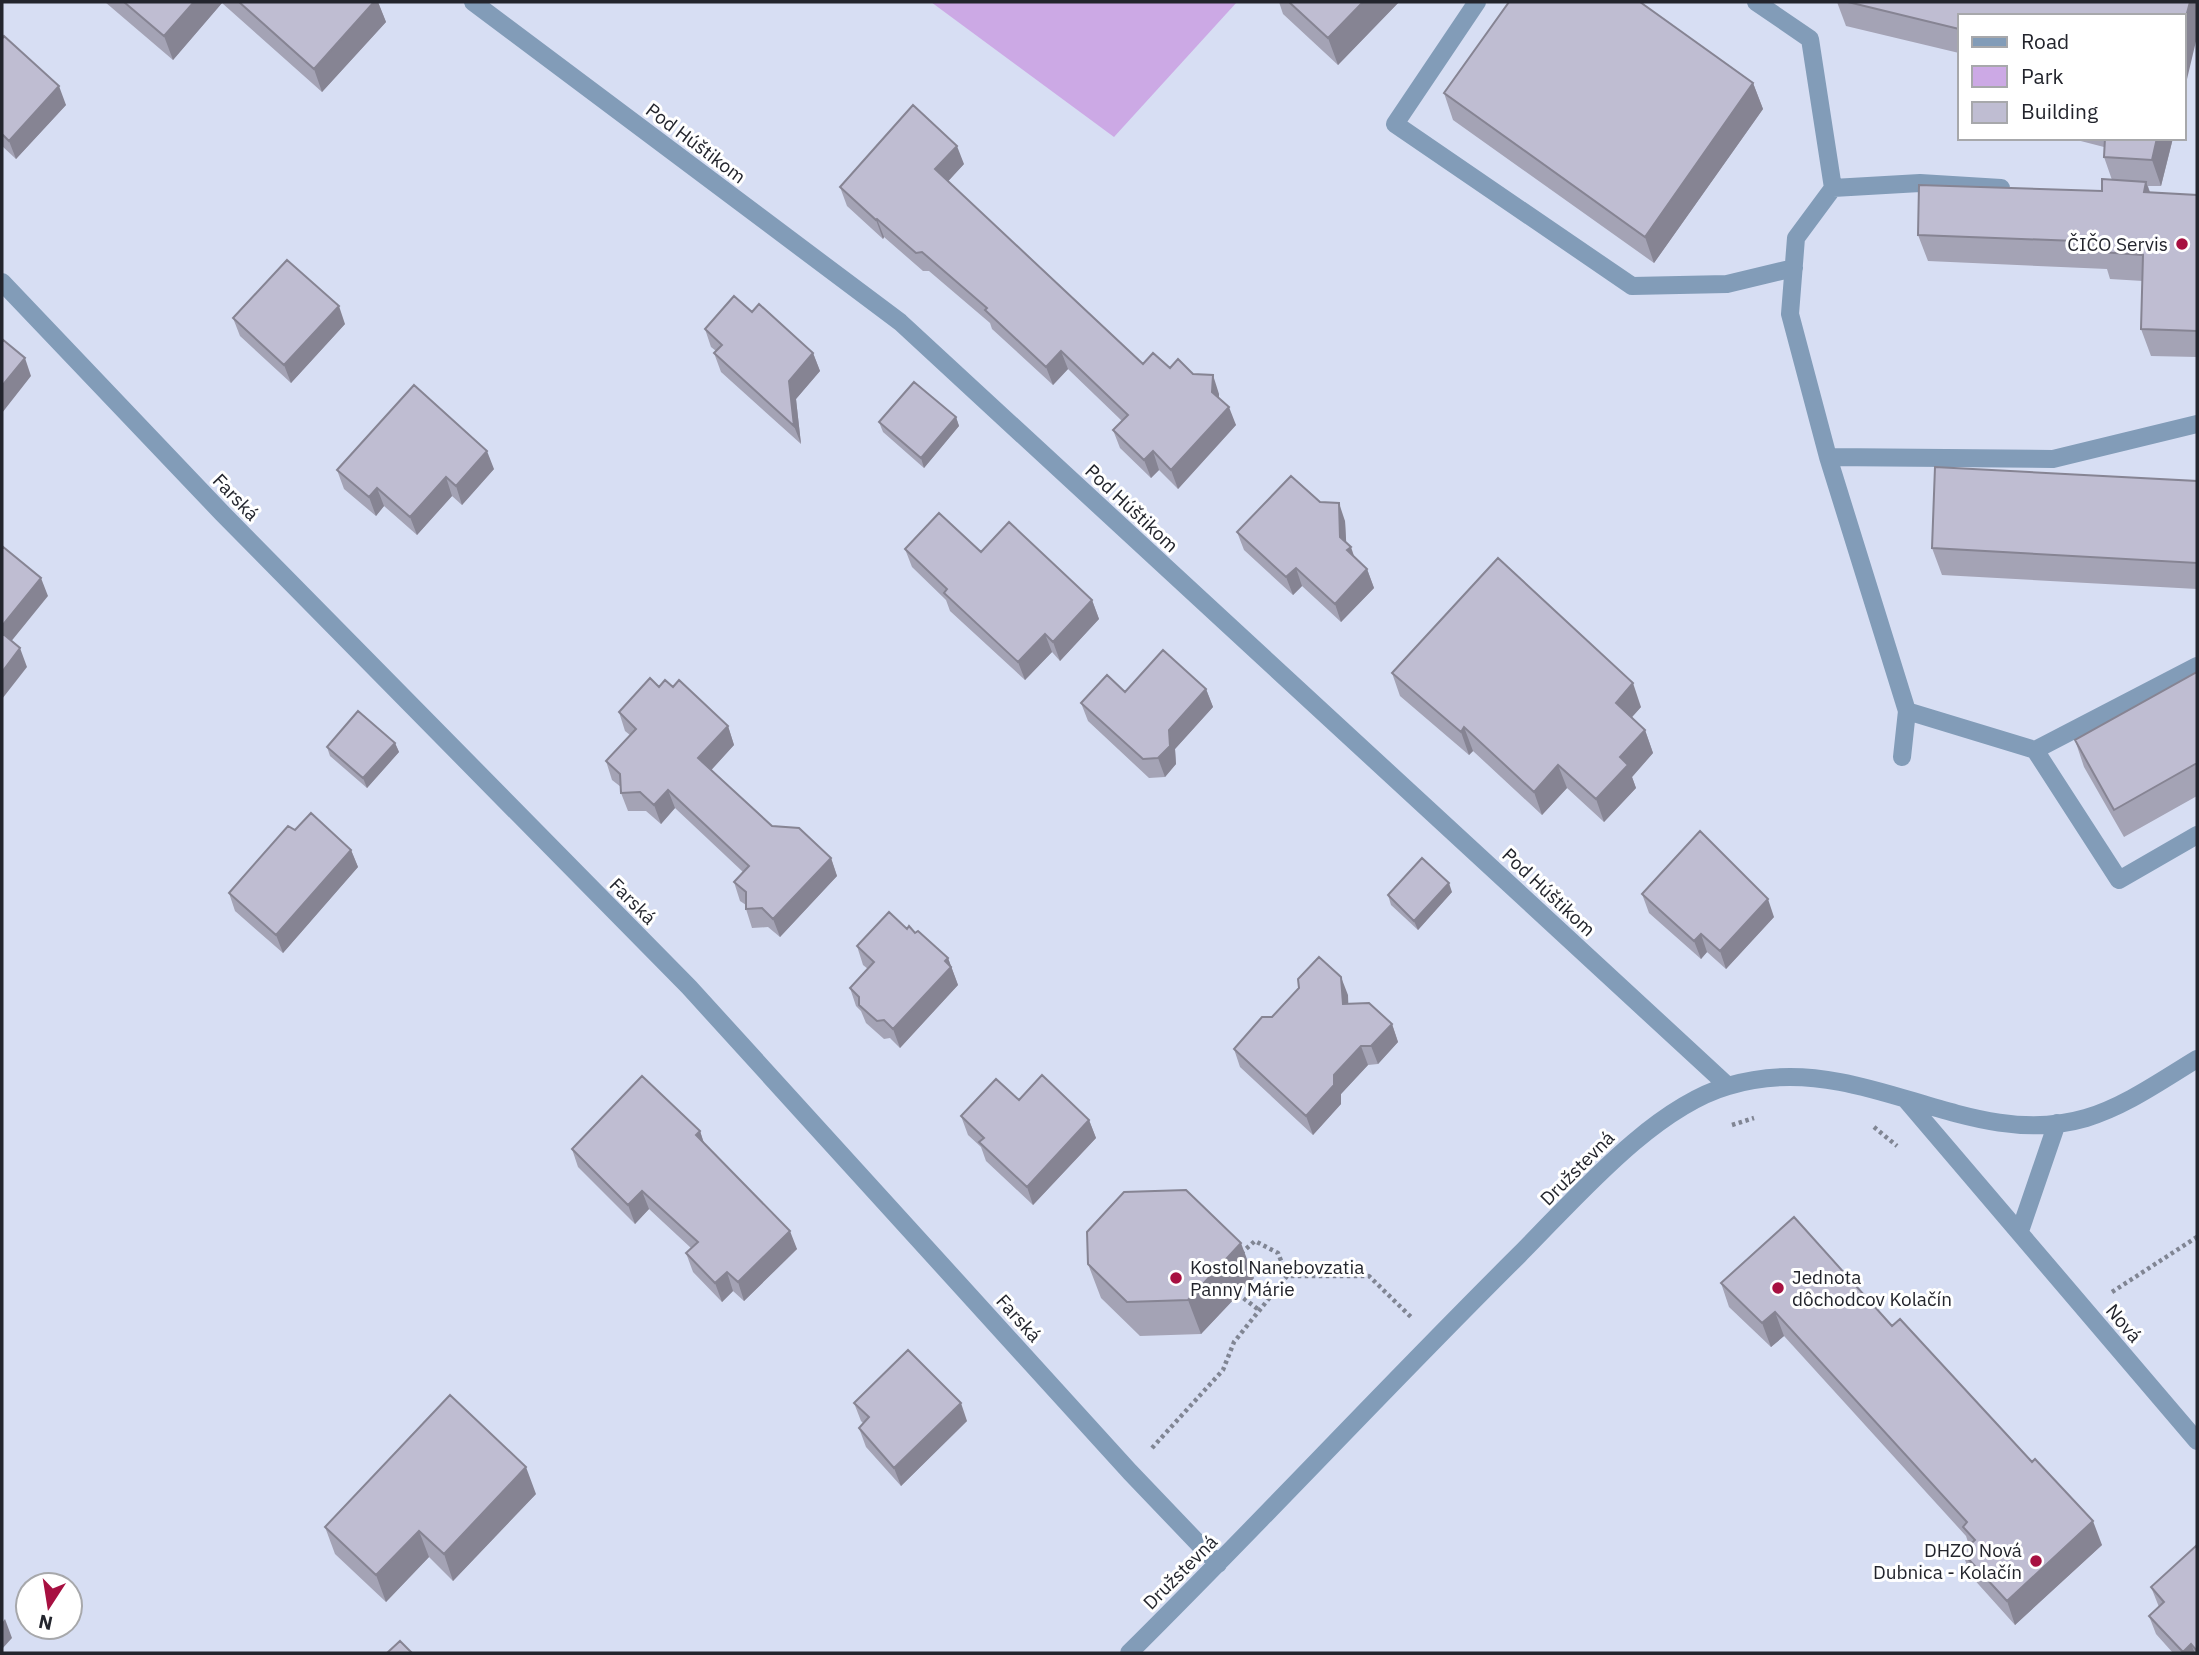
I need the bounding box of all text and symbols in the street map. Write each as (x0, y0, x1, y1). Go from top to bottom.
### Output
legend (1958, 14, 2185, 140)
text: Road (2021, 27, 2069, 55)
text: Park (2021, 62, 2064, 90)
text: Building (2021, 97, 2098, 125)
street label: Pod Húštikom (641, 98, 751, 188)
place label: ČIČO Servis (2067, 232, 2168, 256)
marker: ČIČO Servis (2174, 236, 2190, 252)
street label: Pod Húštikom (1080, 459, 1184, 557)
street label: Farská (208, 468, 264, 526)
street label: Pod Húštikom (1497, 843, 1601, 941)
street label: Farská (605, 873, 661, 929)
street label: Družstevná (1535, 1126, 1619, 1210)
place label: Kostol Nanebovzatia Panny Márie (1190, 1255, 1364, 1301)
place label: Jednota dôchodcov Kolačín (1792, 1265, 1952, 1311)
marker: Kostol Nanebovzatia Panny Márie (1168, 1270, 1184, 1286)
marker: Jednota dôchodcov Kolačín (1770, 1280, 1786, 1296)
street label: Farská (991, 1289, 1047, 1347)
street label: Nová (2101, 1299, 2147, 1347)
street label: Družstevná (1138, 1530, 1222, 1614)
place label: DHZO Nová Dubnica - Kolačín (1873, 1538, 2022, 1584)
marker: DHZO Nová Dubnica - Kolačín (2028, 1553, 2044, 1569)
north arrow (14, 1571, 84, 1641)
text: N (36, 1609, 55, 1636)

